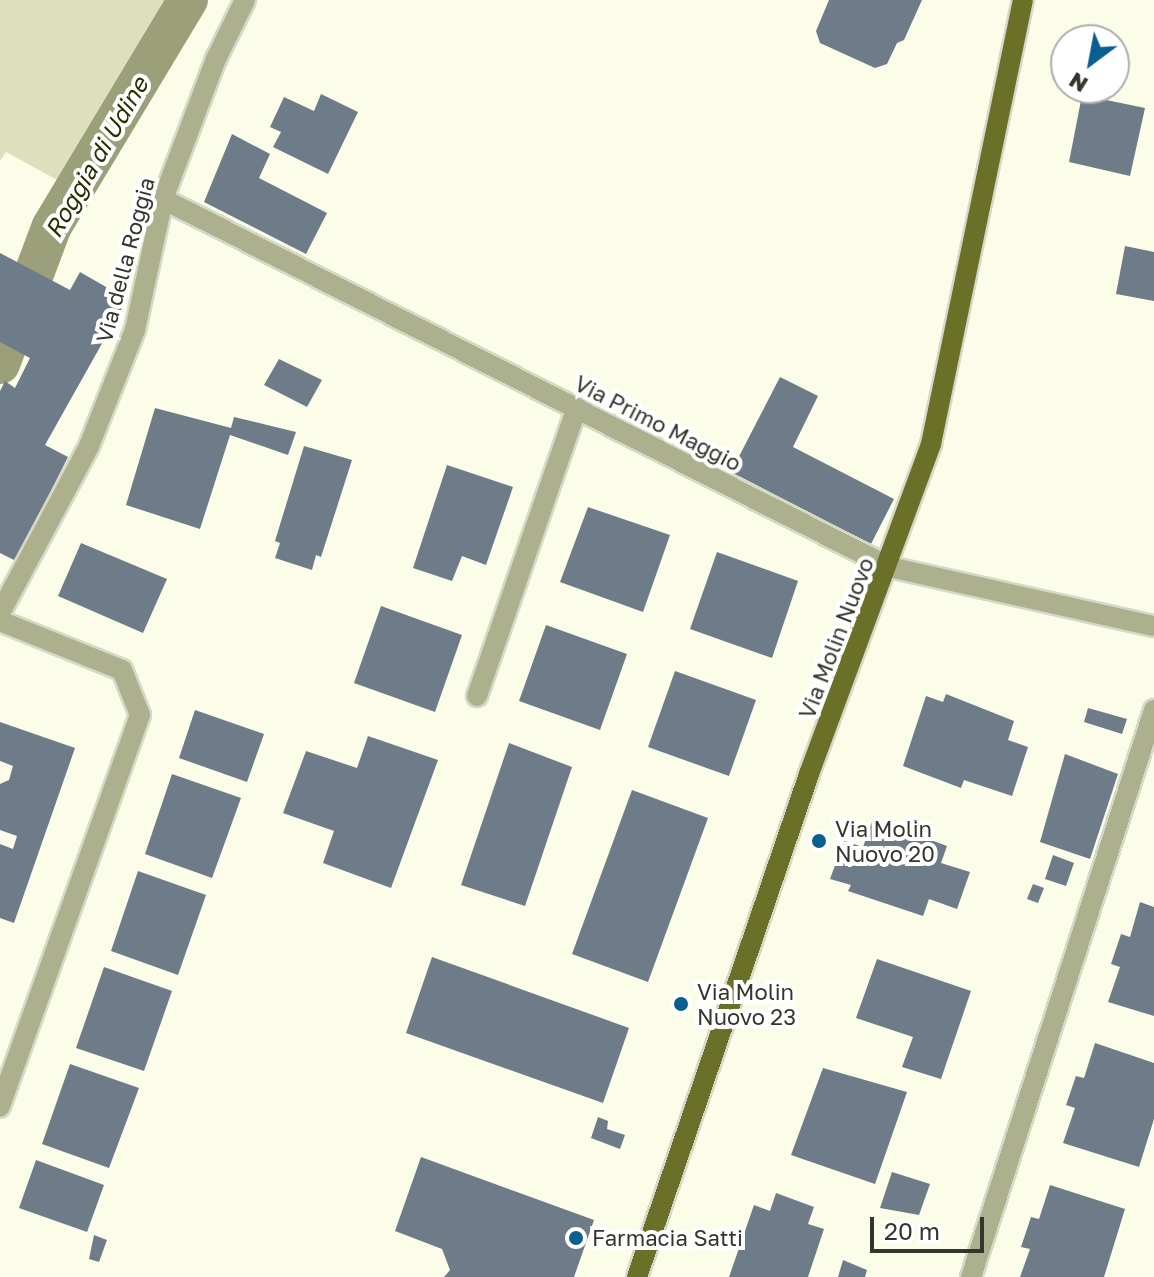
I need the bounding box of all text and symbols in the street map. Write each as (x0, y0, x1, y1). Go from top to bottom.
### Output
north arrow (1050, 24, 1130, 104)
text: N (1064, 67, 1092, 99)
water label: Roggia di Udine (38, 72, 154, 242)
street label: Via della Roggia (90, 174, 160, 346)
street label: Via Primo Maggio (570, 370, 746, 476)
street label: Via Molin Nuovo (793, 554, 879, 722)
place label: Via Molin Nuovo 20 (835, 815, 935, 866)
marker: Via Molin Nuovo 20 (810, 832, 828, 850)
place label: Via Molin Nuovo 23 (697, 978, 796, 1030)
marker: Via Molin Nuovo 23 (672, 995, 690, 1013)
scale bar (874, 1201, 988, 1251)
text: 20 m (884, 1216, 940, 1245)
place label: Farmacia Satti (592, 1225, 743, 1251)
marker: Farmacia Satti (567, 1229, 585, 1247)

